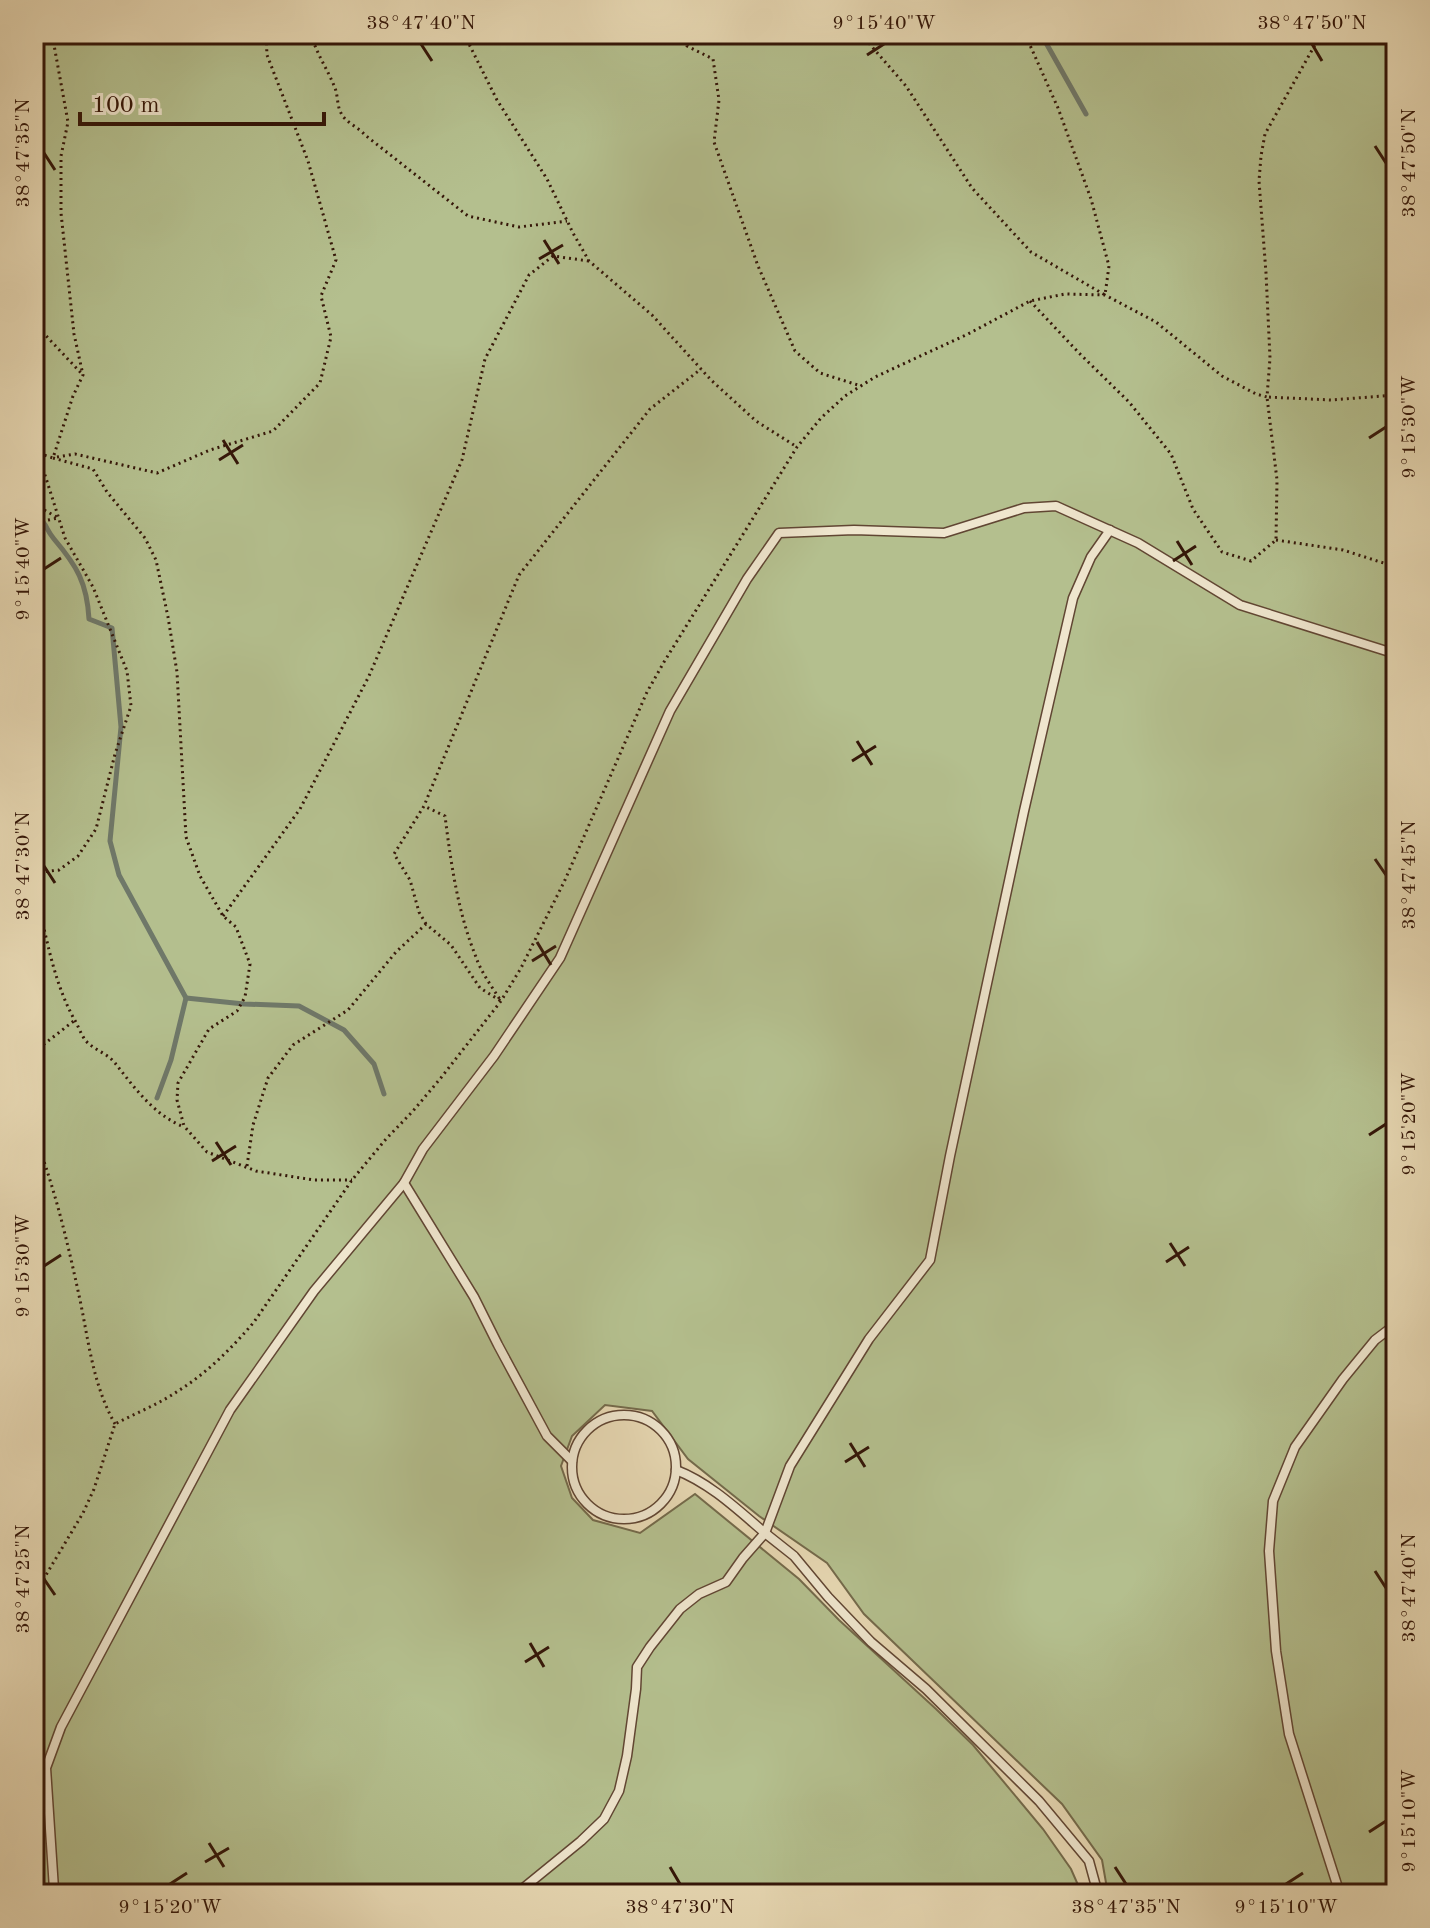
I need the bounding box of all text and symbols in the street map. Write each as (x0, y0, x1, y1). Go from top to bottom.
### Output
text: 38°47'40"N (366, 14, 476, 34)
text: 9°15'40"W (832, 14, 936, 34)
text: 38°47'50"N (1257, 14, 1367, 34)
scale bar (80, 76, 324, 126)
text: 100 m (92, 94, 160, 118)
text: 38°47'35"N (14, 98, 34, 208)
text: 38°47'50"N (1400, 108, 1420, 218)
text: 9°15'30"W (1400, 375, 1420, 479)
text: 9°15'40"W (14, 517, 34, 621)
text: 38°47'30"N (14, 811, 34, 921)
text: 38°47'45"N (1400, 820, 1420, 930)
text: 9°15'20"W (1400, 1072, 1420, 1176)
text: 9°15'30"W (14, 1214, 34, 1318)
text: 38°47'25"N (14, 1524, 34, 1634)
text: 38°47'40"N (1400, 1533, 1420, 1643)
text: 9°15'10"W (1400, 1769, 1420, 1873)
text: 9°15'20"W (118, 1898, 222, 1918)
text: 38°47'30"N (625, 1898, 735, 1918)
text: 38°47'35"N (1071, 1898, 1181, 1918)
text: 9°15'10"W (1234, 1898, 1338, 1918)

